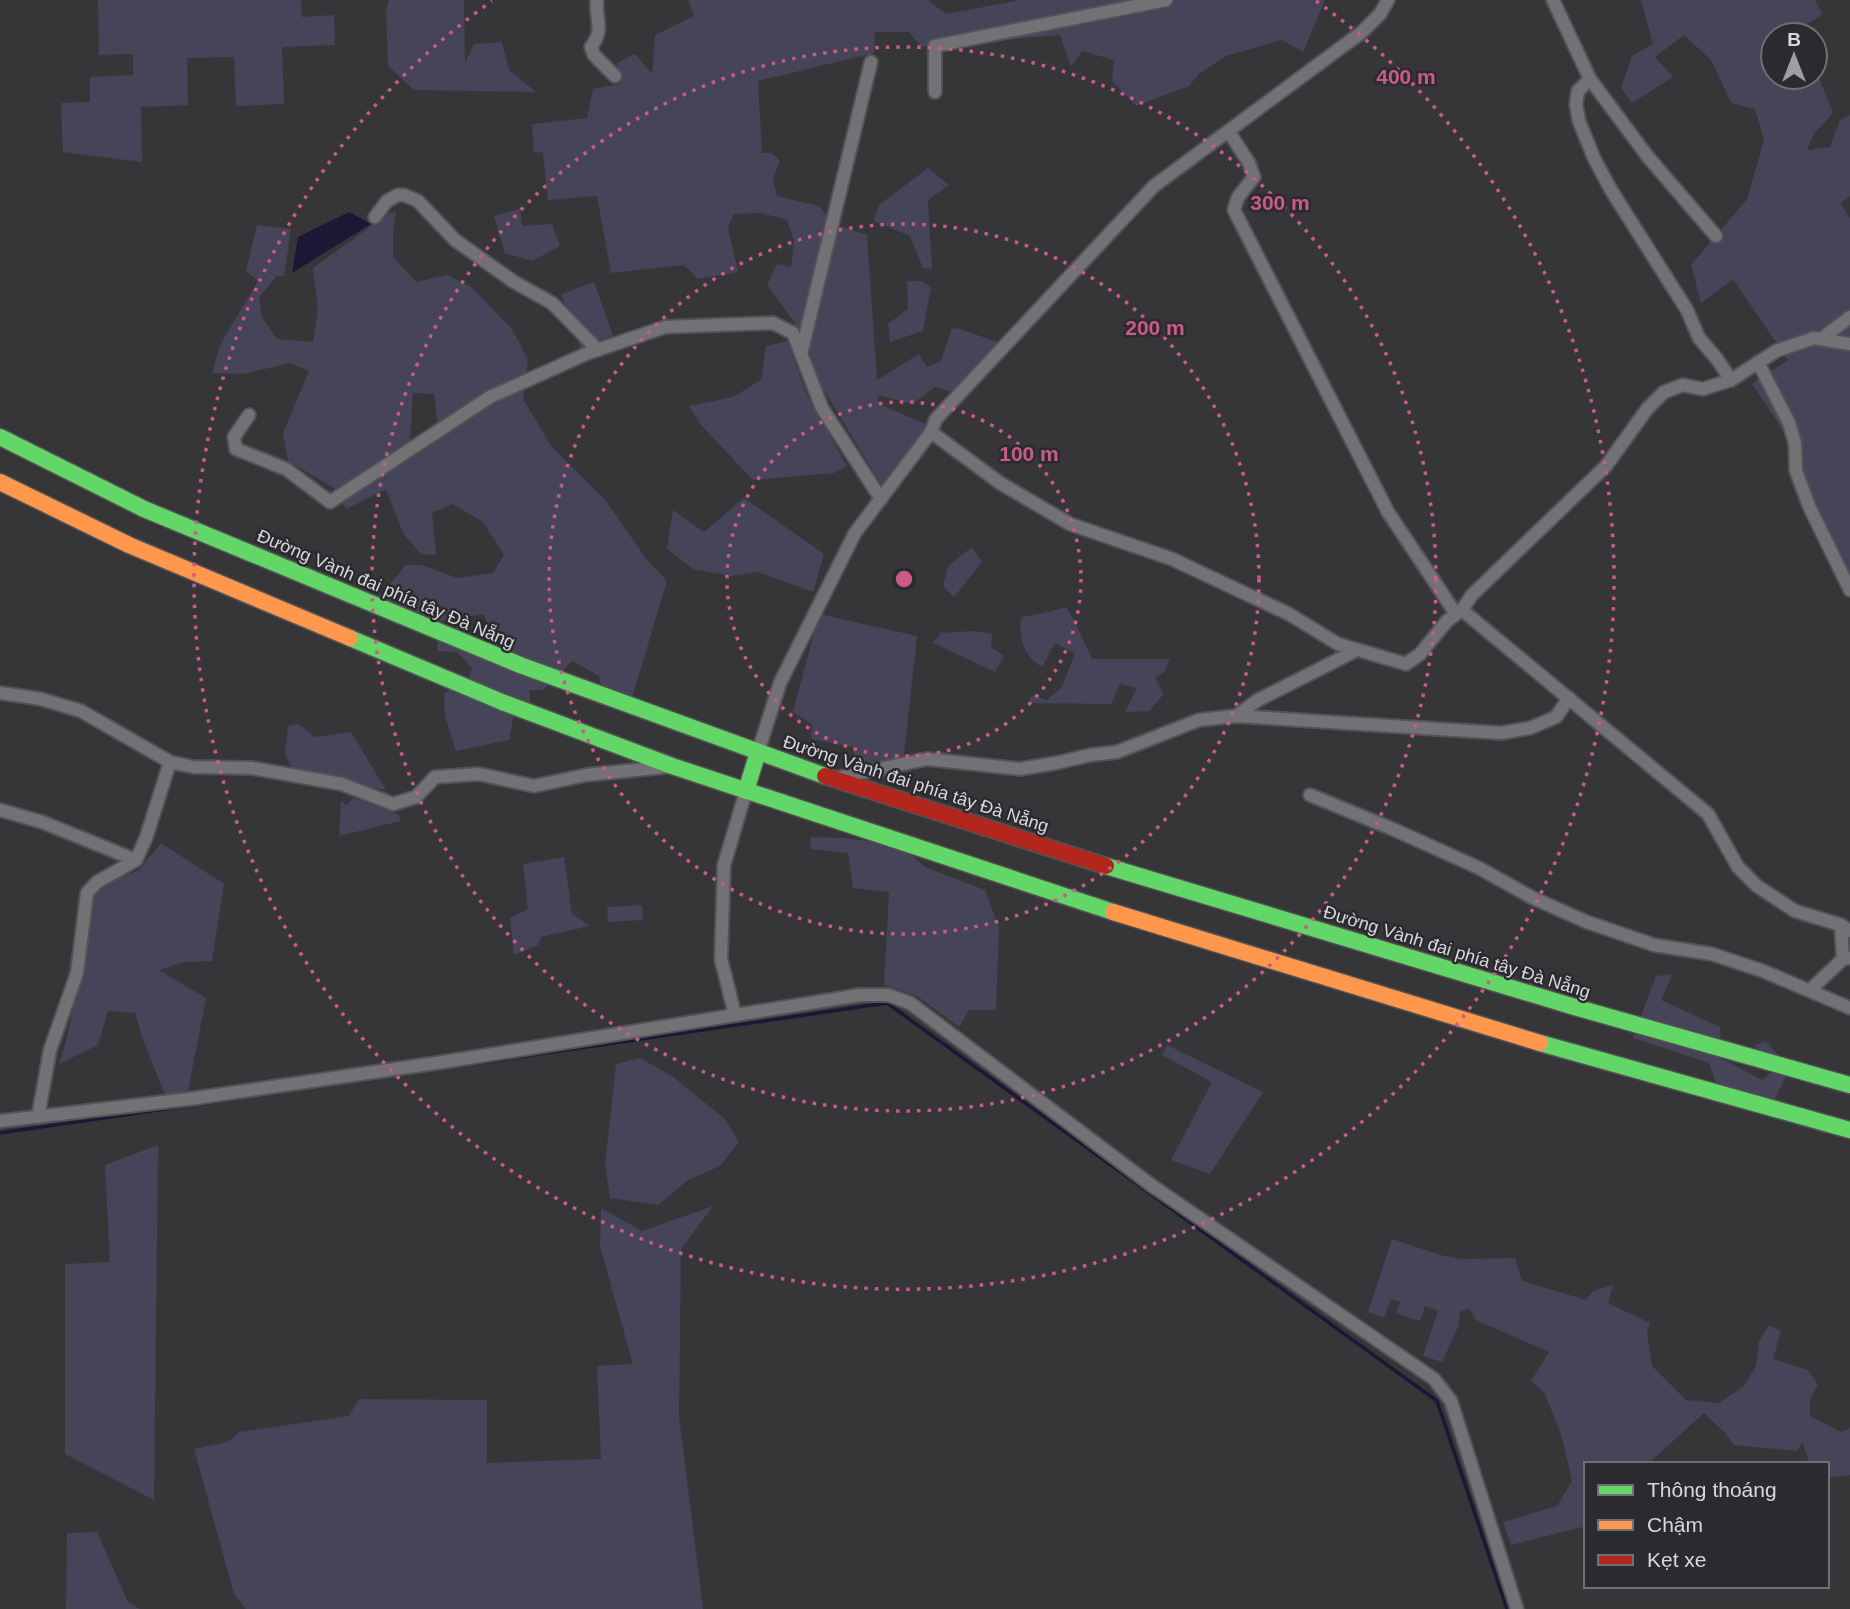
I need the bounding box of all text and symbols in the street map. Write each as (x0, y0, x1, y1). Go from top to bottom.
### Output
north arrow (1759, 21, 1829, 91)
text: B (1787, 29, 1801, 50)
text: 400 m (1376, 65, 1436, 88)
text: 300 m (1250, 191, 1310, 214)
text: 200 m (1125, 316, 1185, 339)
text: 100 m (999, 442, 1059, 465)
street label: Đường Vành đai phía tây Đà Nẵng (254, 525, 518, 653)
centre of rings (892, 567, 916, 591)
street label: Đường Vành đai phía tây Đà Nẵng (781, 732, 1051, 836)
street label: Đường Vành đai phía tây Đà Nẵng (1321, 902, 1593, 1002)
legend (1584, 1462, 1829, 1588)
text: Thông thoáng (1647, 1478, 1777, 1501)
text: Chậm (1647, 1513, 1703, 1536)
text: Kẹt xe (1647, 1548, 1707, 1571)

